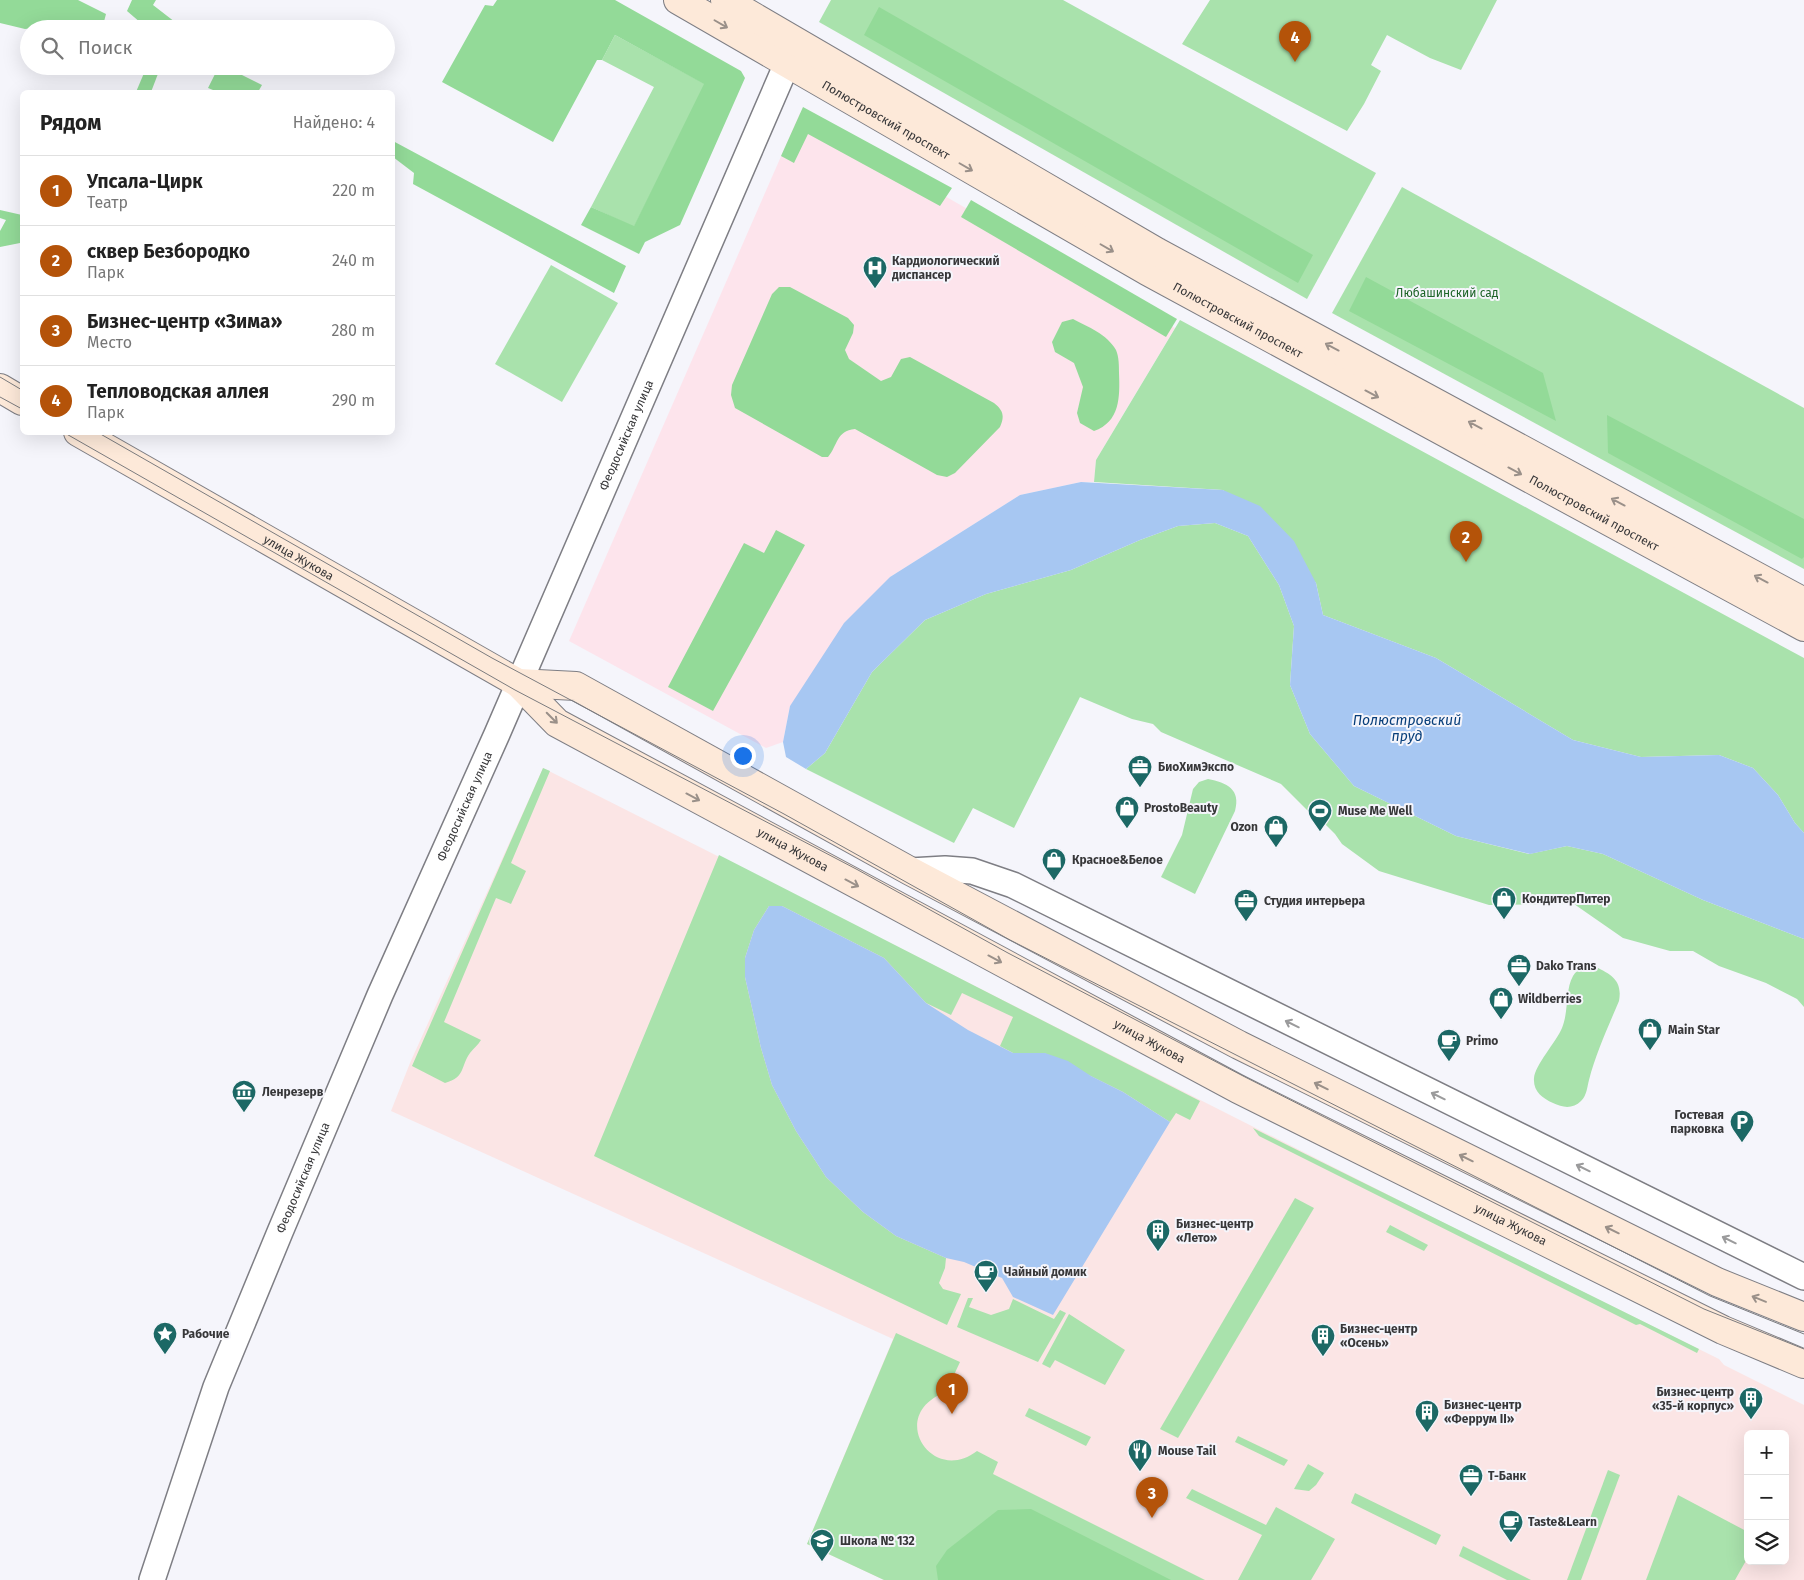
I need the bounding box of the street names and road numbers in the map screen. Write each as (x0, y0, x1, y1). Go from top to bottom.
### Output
street label: Полюстровский проспект (819, 78, 953, 163)
street label: Полюстровский проспект (1171, 279, 1306, 361)
street label: Феодосийская улица (596, 378, 656, 492)
street label: Полюстровский проспект (1527, 472, 1662, 554)
street label: улица Жукова (261, 532, 336, 583)
street label: Феодосийская улица (434, 749, 495, 863)
street label: улица Жукова (755, 825, 831, 874)
street label: улица Жукова (1111, 1017, 1187, 1066)
street label: Феодосийская улица (273, 1120, 332, 1235)
street label: улица Жукова (1472, 1201, 1549, 1248)

